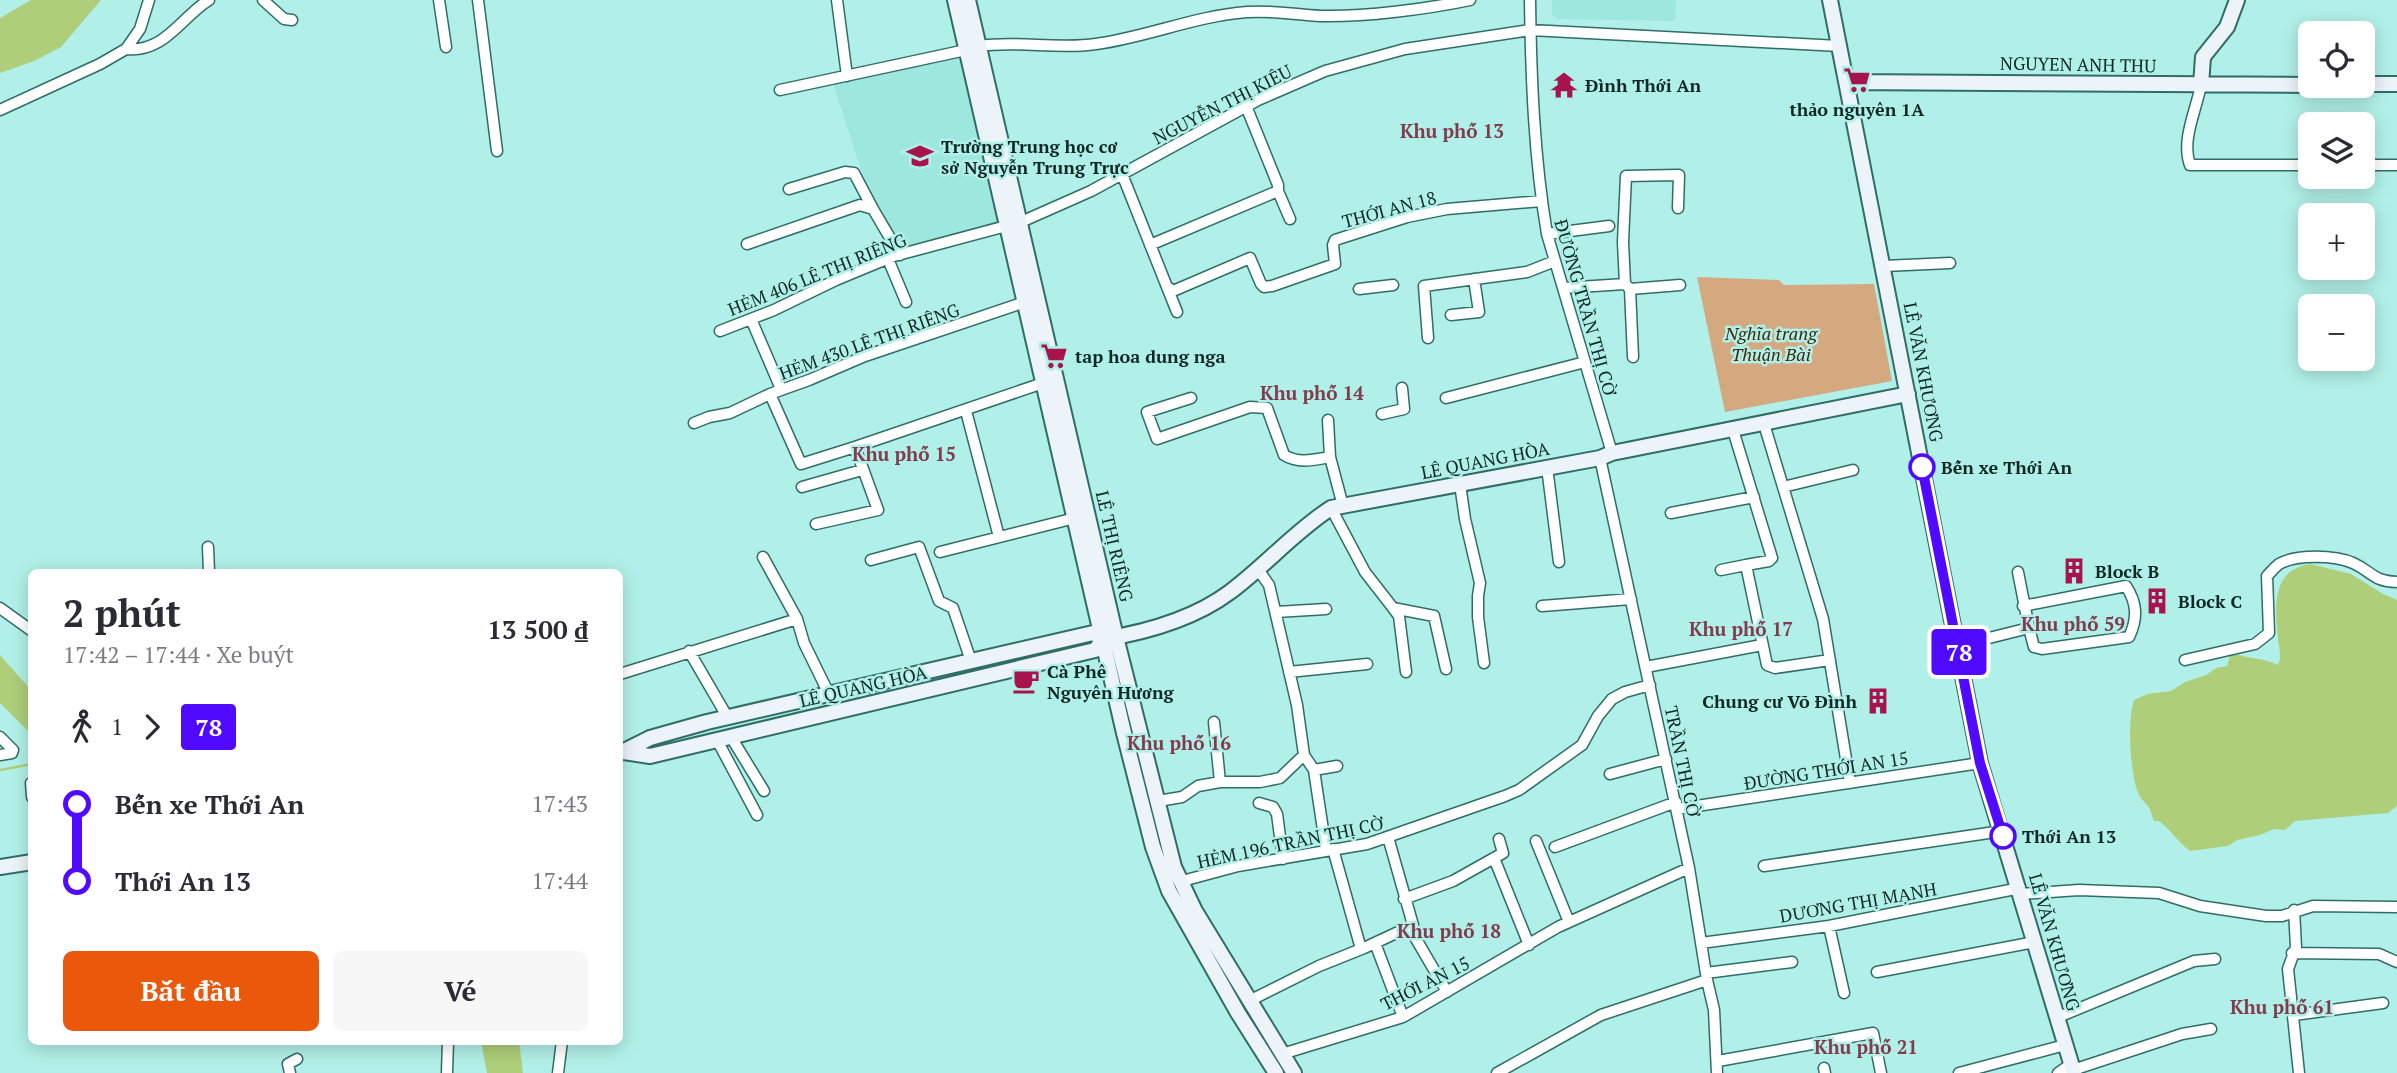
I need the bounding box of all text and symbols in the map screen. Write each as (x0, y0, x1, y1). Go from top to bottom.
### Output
map controls (2298, 21, 2375, 371)
button: locate (2298, 21, 2375, 98)
street label: NGUYEN ANH THU (2000, 51, 2156, 77)
street label: NGUYỄN THỊ KIÊU (1148, 59, 1296, 149)
supermarket icon: thảo nguyên 1A (1842, 65, 1872, 95)
temple icon: Đình Thới An (1549, 70, 1579, 100)
place label: Đình Thới An (1585, 73, 1702, 97)
place label: thảo nguyên 1A (1790, 97, 1925, 121)
button: layers (2298, 112, 2375, 189)
district label: Khu phố 13 (1400, 118, 1504, 143)
place label: Trường Trung học cơ sở Nguyễn Trung Trực (941, 134, 1129, 179)
school or university icon: Trường Trung học cơ sở Nguyễn Trung Trực (905, 141, 935, 171)
street label: THỚI AN 18 (1339, 185, 1439, 233)
button: + (2298, 203, 2375, 280)
street label: ĐƯỜNG TRẦN THỊ CỜ (1549, 216, 1623, 399)
street label: HẺM 406 LÊ THỊ RIÊNG (724, 227, 910, 321)
button: − (2298, 294, 2375, 371)
street label: HẺM 430 LÊ THỊ RIÊNG (775, 297, 963, 385)
street label: LÊ VĂN KHƯƠNG (1899, 300, 1949, 444)
park label: Nghĩa trang Thuận Bài (1724, 321, 1818, 366)
supermarket icon: tap hoa dung nga (1039, 341, 1069, 371)
place label: tap hoa dung nga (1075, 344, 1225, 368)
district label: Khu phố 14 (1260, 380, 1364, 405)
street label: LÊ QUANG HÒA (1419, 436, 1552, 484)
district label: Khu phố 15 (852, 441, 956, 466)
marker: Bến xe Thới An (1909, 454, 1935, 480)
place label: Bến xe Thới An (1941, 455, 2072, 479)
street label: LÊ THỊ RIÊNG (1091, 488, 1140, 604)
building icon: Block B (2059, 556, 2089, 586)
place label: Block B (2095, 559, 2159, 583)
building icon: Block C (2142, 586, 2172, 616)
text: 2 phút (63, 588, 181, 638)
place label: Block C (2178, 589, 2242, 613)
district label: Khu phố 59 (2021, 611, 2125, 636)
text: 13 500 ₫ (487, 612, 588, 646)
district label: Khu phố 17 (1689, 616, 1793, 641)
line badge: 78 (1927, 629, 1990, 675)
text: 78 (1945, 636, 1973, 668)
text: 17:42 – 17:44 · Xe buýt (63, 639, 294, 670)
place label: Cà Phê Nguyên Hương (1047, 659, 1175, 704)
street label: LÊ QUANG HÒA (797, 660, 930, 712)
cafe icon: Cà Phê Nguyên Hương (1011, 666, 1041, 696)
building icon: Chung cư Võ Đình (1863, 686, 1893, 716)
place label: Chung cư Võ Đình (1702, 689, 1857, 713)
street label: TRẦN THỊ CỜ (1660, 704, 1707, 819)
icon: walk (63, 708, 101, 746)
icon: forward (133, 708, 171, 746)
text: 1 (111, 711, 123, 742)
text: 78 (195, 711, 222, 743)
district label: Khu phố 16 (1127, 730, 1231, 755)
street label: ĐƯỜNG THỚI AN 15 (1742, 745, 1910, 795)
text: Bến xe Thới An (115, 787, 304, 821)
text: 17:43 (531, 788, 588, 819)
street label: HẺM 196 TRẦN THỊ CỜ (1195, 810, 1386, 873)
marker: Thới An 13 (1990, 823, 2016, 849)
place label: Thới An 13 (2022, 824, 2116, 848)
text: Thới An 13 (115, 864, 251, 898)
text: 17:44 (531, 865, 588, 896)
street label: LÊ VĂN KHƯƠNG (2024, 871, 2086, 1014)
street label: DƯƠNG THỊ MẠNH (1778, 876, 1938, 928)
district label: Khu phố 18 (1397, 918, 1501, 943)
street label: THỚI AN 15 (1376, 950, 1474, 1016)
button: Bắt đầu (63, 951, 319, 1031)
button: Vé (333, 951, 588, 1031)
district label: Khu phố 61 (2230, 994, 2334, 1019)
district label: Khu phố 21 (1814, 1034, 1918, 1059)

